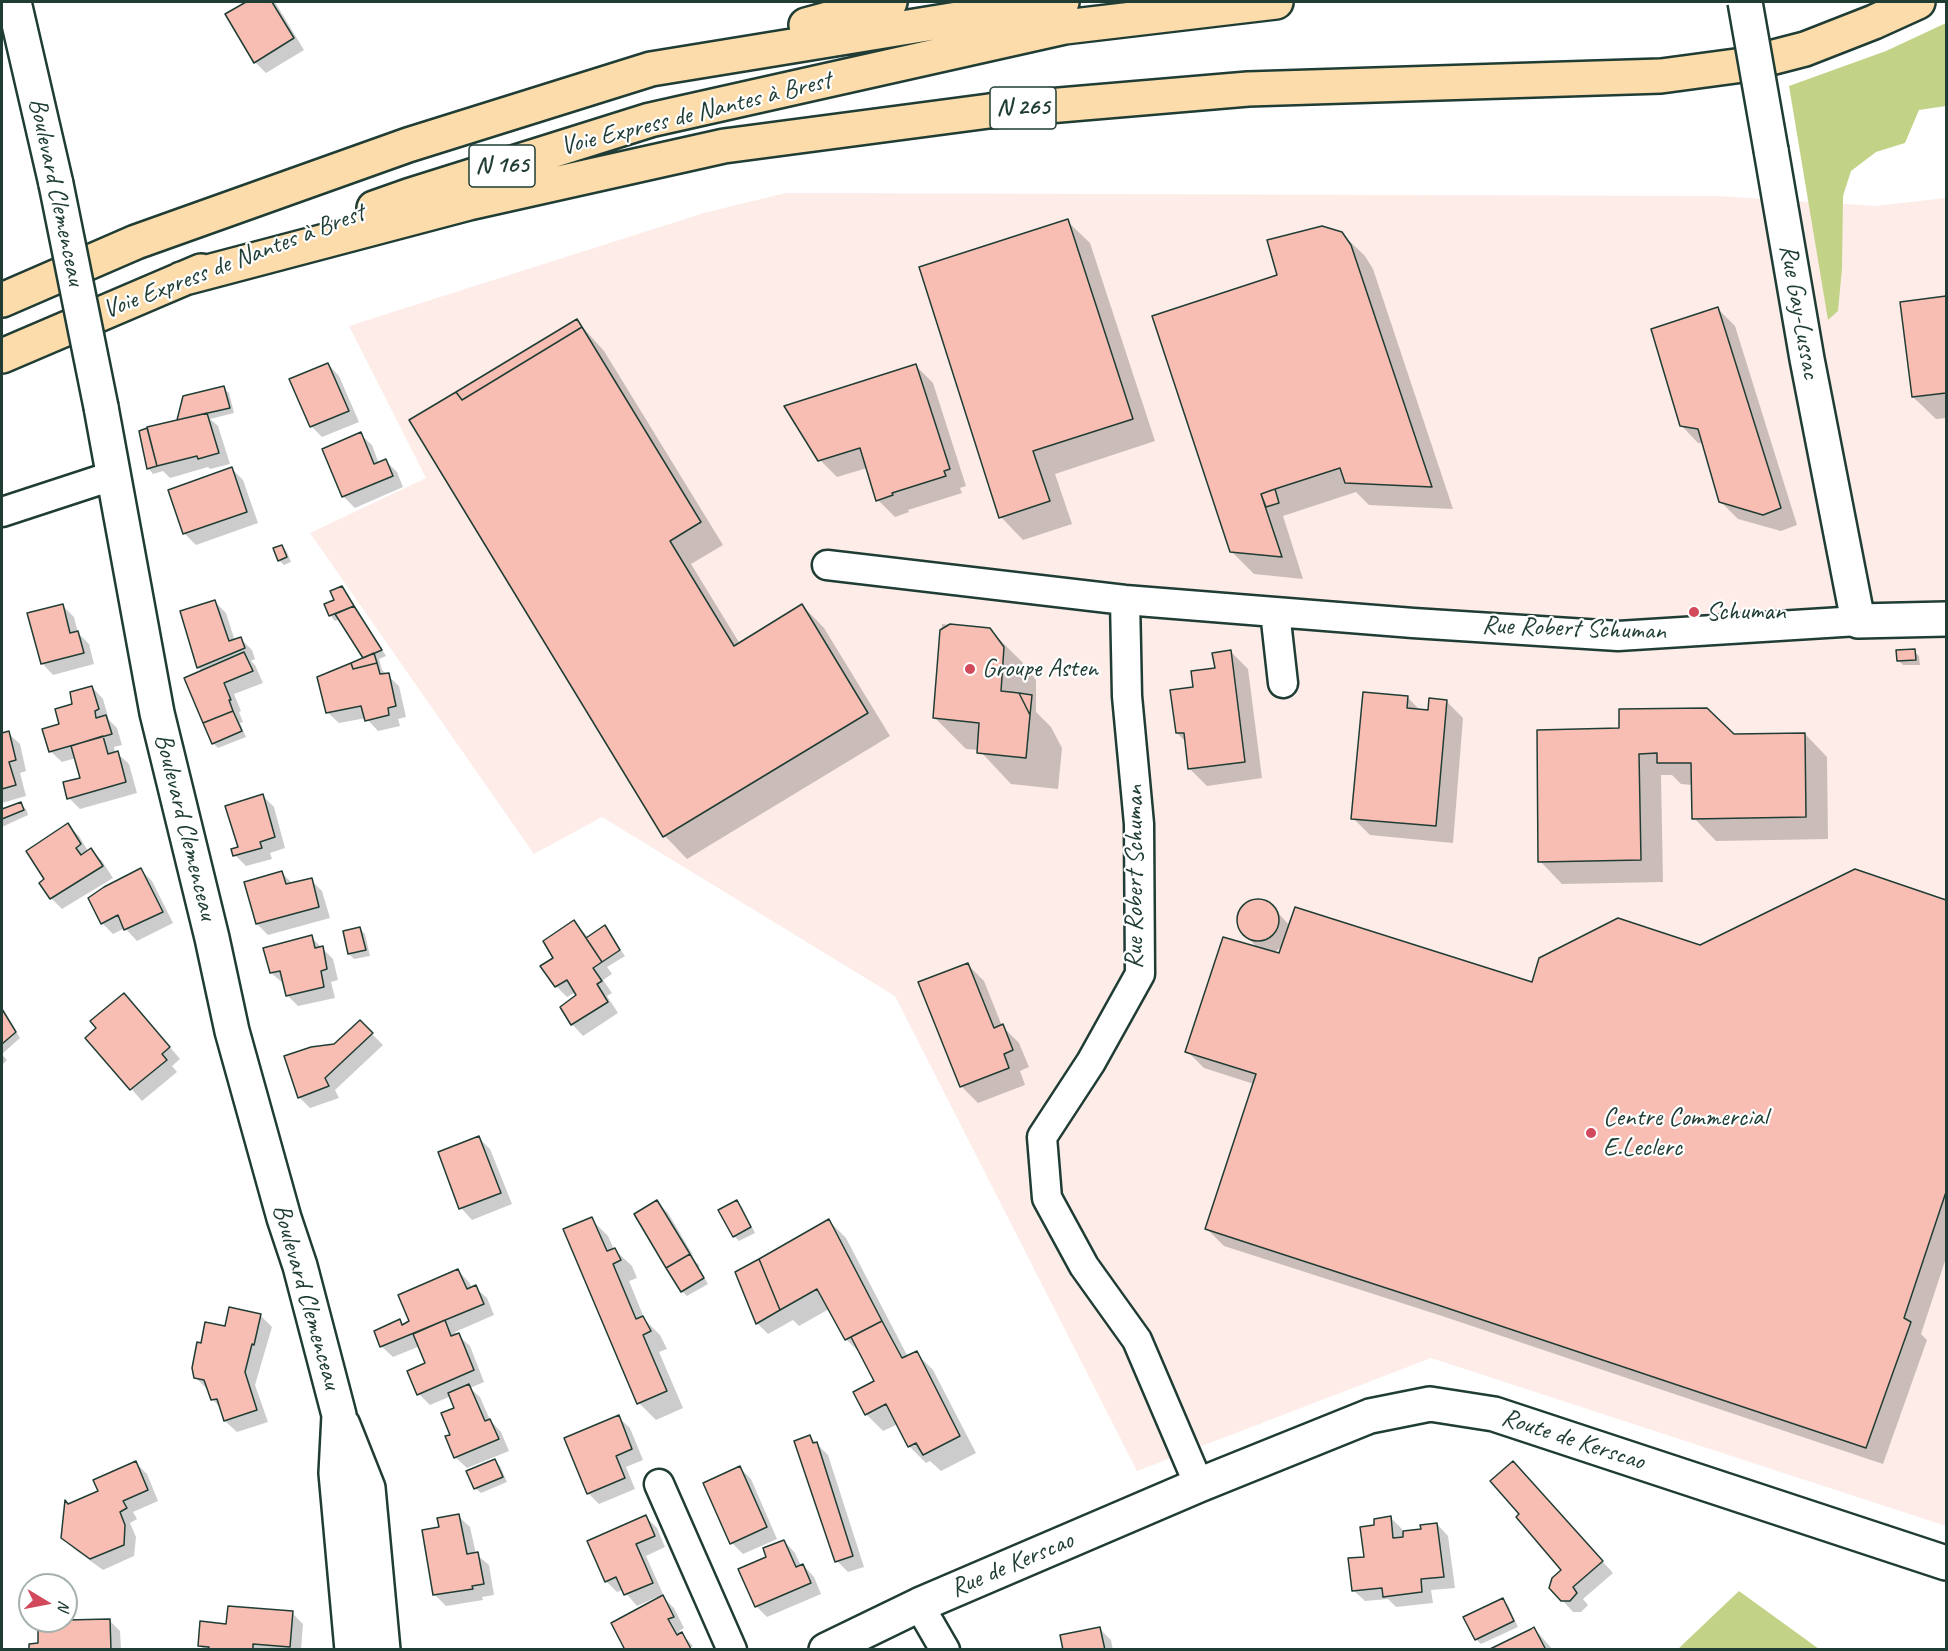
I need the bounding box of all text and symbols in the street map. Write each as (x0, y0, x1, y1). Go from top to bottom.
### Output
street label: Voie Express de Nantes à Brest (558, 65, 834, 163)
road number: N 265 (990, 87, 1056, 129)
street label: Boulevard Clemenceau (21, 95, 91, 289)
road number: N 165 (469, 145, 535, 187)
street label: Voie Express de Nantes à Brest (99, 198, 369, 326)
street label: Rue Gay-Lussac (1772, 242, 1826, 382)
place label: Schuman (1706, 596, 1785, 628)
marker: Schuman (1687, 605, 1701, 619)
street label: Rue Robert Schuman (1482, 610, 1666, 648)
place label: Groupe Asten (982, 653, 1098, 685)
marker: Groupe Asten (963, 662, 977, 676)
street label: Boulevard Clemenceau (147, 731, 223, 923)
street label: Rue Robert Schuman (1119, 785, 1151, 969)
place label: Centre Commercial E.Leclerc (1603, 1102, 1768, 1164)
marker: Centre Commercial E.Leclerc (1584, 1126, 1598, 1140)
street label: Boulevard Clemenceau (265, 1201, 347, 1393)
street label: Route de Kerscao (1497, 1402, 1649, 1478)
street label: Rue de Kerscao (946, 1525, 1078, 1605)
north arrow (18, 1573, 78, 1633)
text: N (53, 1599, 74, 1612)

